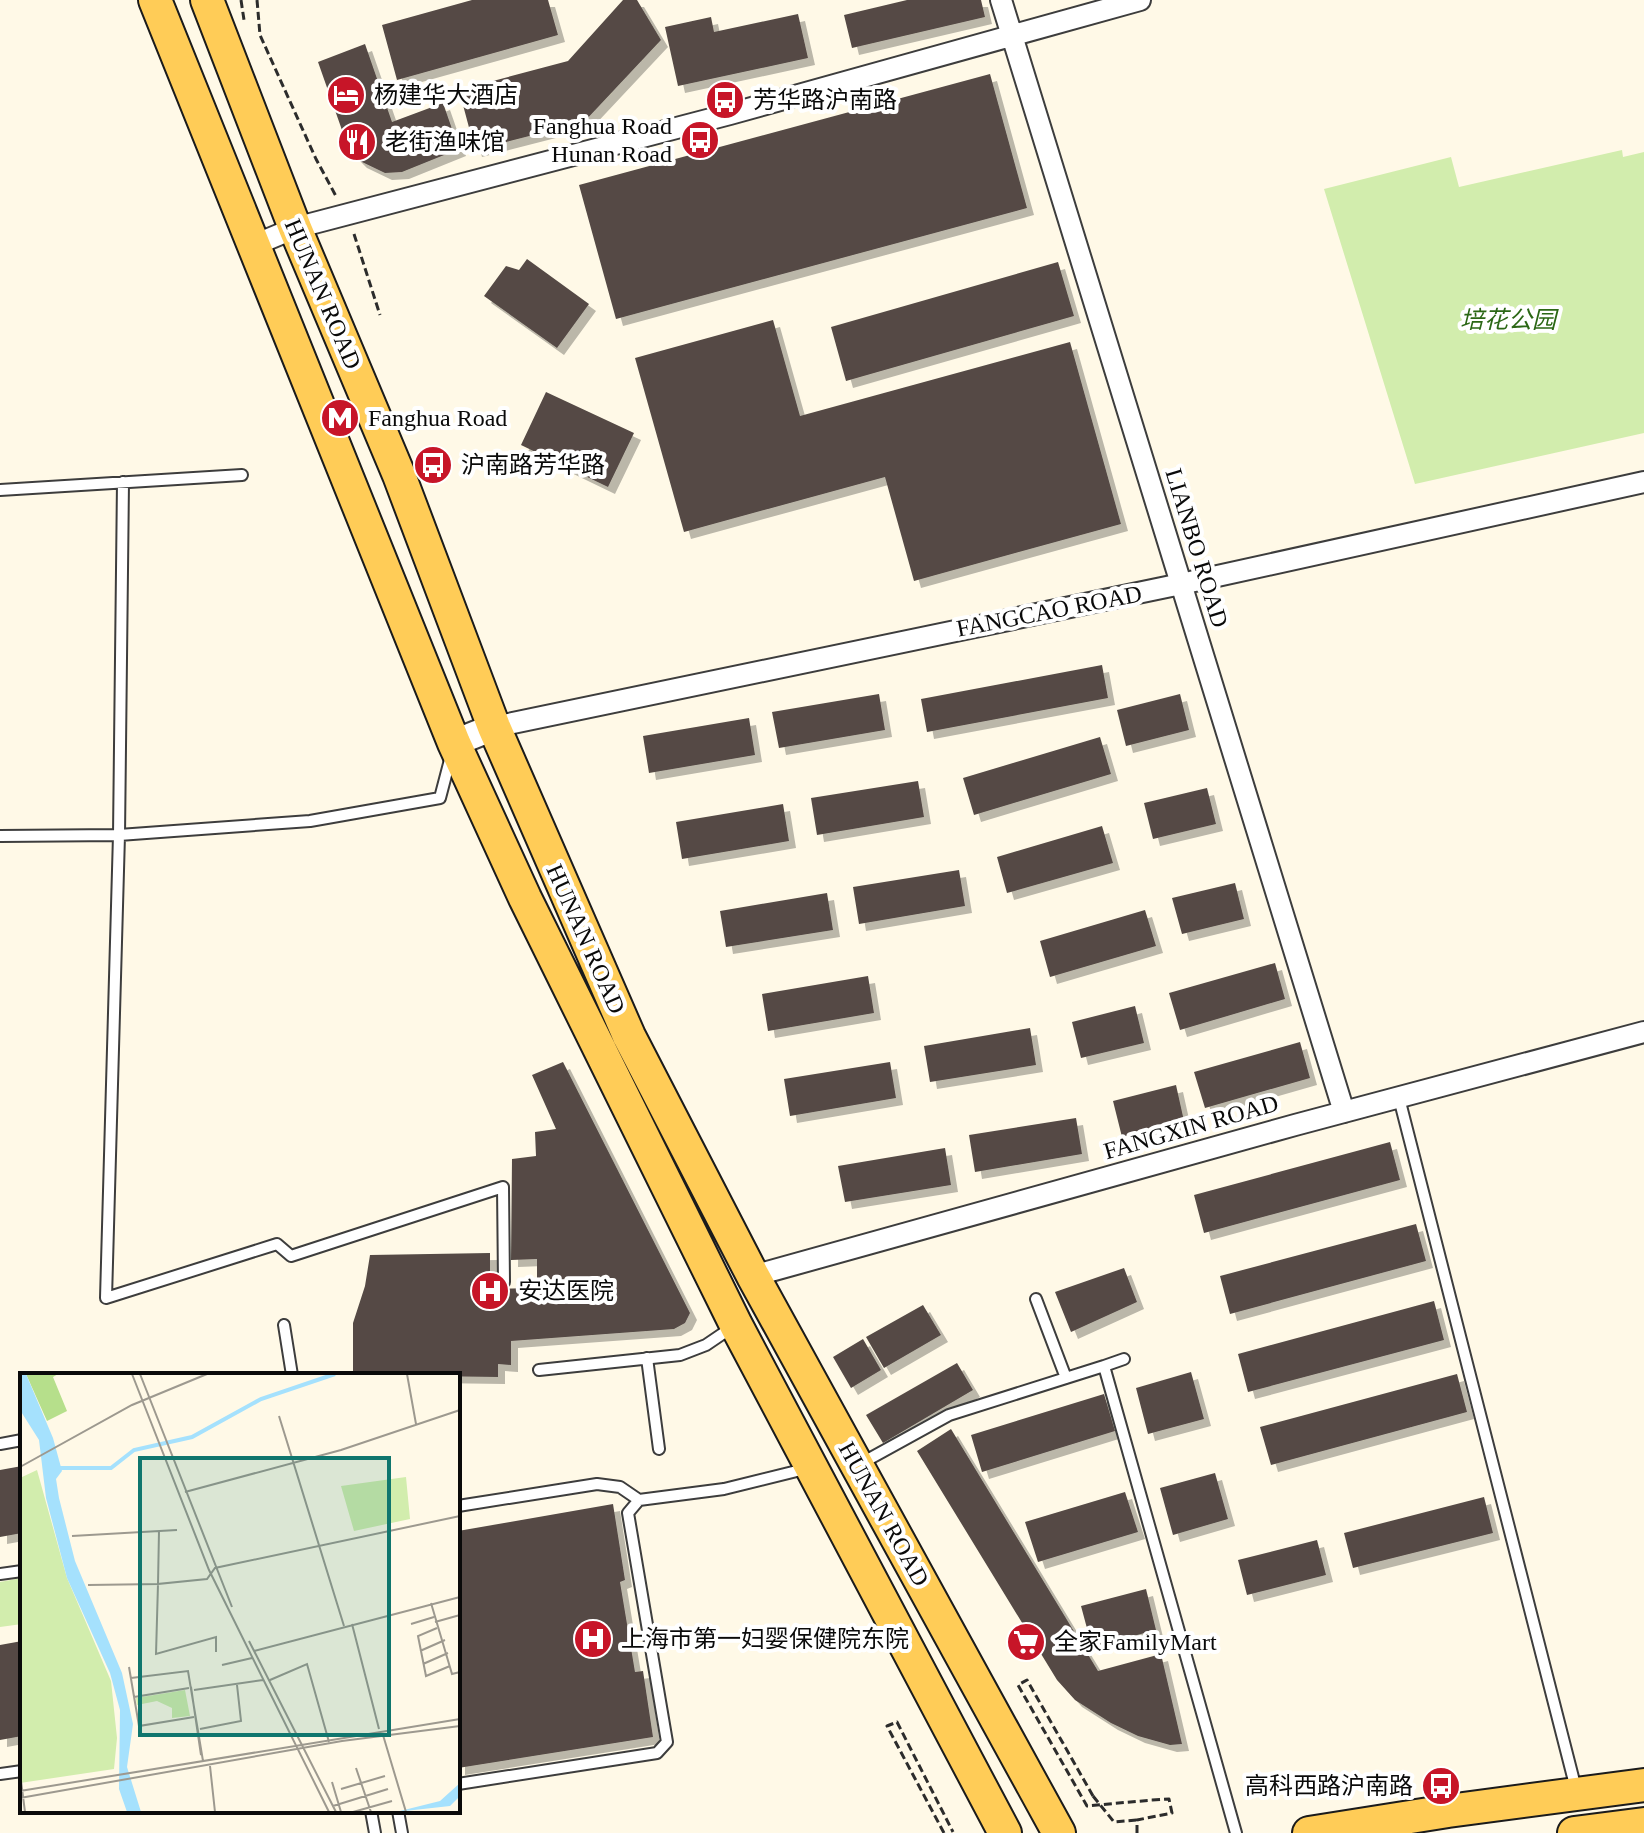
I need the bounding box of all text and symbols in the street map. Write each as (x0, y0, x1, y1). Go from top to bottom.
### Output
hotel icon: 杨建华大酒店 (325, 74, 367, 116)
bus stop icon: 芳华路沪南路 (704, 79, 746, 121)
place label: 杨建华大酒店 (374, 82, 518, 108)
place label: 芳华路沪南路 (753, 87, 897, 113)
place label: Fanghua Road Hunan Road (533, 113, 672, 167)
bus stop icon: Fanghua Road Hunan Road (679, 119, 721, 161)
restaurant icon: 老街渔味馆 (336, 121, 378, 163)
place label: 老街渔味馆 (385, 129, 505, 155)
street label: HUNAN ROAD (280, 215, 366, 373)
park label: 培花公园 (1460, 307, 1559, 333)
metro station icon: Fanghua Road (319, 397, 361, 439)
place label: Fanghua Road (368, 405, 507, 431)
bus stop icon: 沪南路芳华路 (412, 444, 454, 486)
place label: 沪南路芳华路 (461, 452, 605, 478)
street label: LIANBO ROAD (1160, 465, 1234, 631)
street label: FANGCAO ROAD (954, 580, 1144, 642)
street label: HUNAN ROAD (541, 860, 631, 1018)
street label: FANGXIN ROAD (1101, 1090, 1281, 1164)
hospital icon: 安达医院 (469, 1270, 511, 1312)
place label: 安达医院 (518, 1278, 614, 1304)
inset map (20, 1373, 460, 1813)
street label: HUNAN ROAD (834, 1437, 934, 1591)
hospital icon: 上海市第一妇婴保健院东院 (572, 1618, 614, 1660)
supermarket icon: 全家FamilyMart (1005, 1621, 1047, 1663)
place label: 上海市第一妇婴保健院东院 (621, 1626, 909, 1652)
place label: 全家FamilyMart (1054, 1629, 1217, 1655)
bus stop icon: 高科西路沪南路 (1420, 1765, 1462, 1807)
place label: 高科西路沪南路 (1245, 1773, 1413, 1799)

